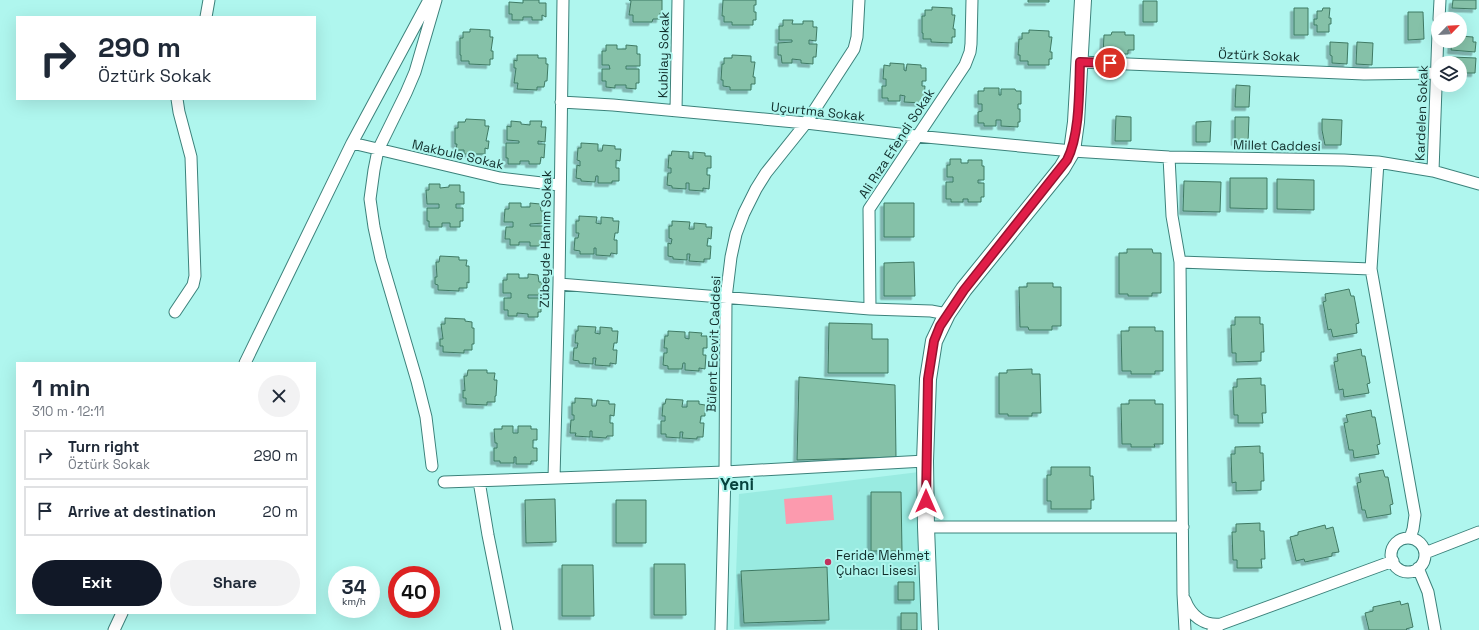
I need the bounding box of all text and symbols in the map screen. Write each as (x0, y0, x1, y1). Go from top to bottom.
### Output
street label: Kubilay Sokak (654, 12, 673, 98)
north arrow (1431, 12, 1467, 48)
map controls (1431, 12, 1467, 92)
text: 290 m (98, 29, 181, 65)
icon: right (32, 32, 84, 84)
pin (1093, 46, 1127, 80)
street label: Öztürk Sokak (1218, 46, 1300, 65)
icon: arrive (1099, 52, 1121, 74)
button: layers (1431, 56, 1467, 92)
text: Öztürk Sokak (98, 64, 211, 87)
street label: Kardelen Sokak (1411, 65, 1432, 161)
street label: Ali Rıza Efendi Sokak (855, 85, 938, 201)
street label: Uçurtma Sokak (770, 98, 866, 125)
street label: Makbule Sokak (410, 136, 505, 173)
street label: Millet Caddesi (1233, 136, 1321, 155)
street label: Zübeyde Hanım Sokak (536, 170, 555, 308)
street label: Bülent Ecevit Caddesi (703, 275, 724, 413)
text: 1 min (32, 372, 91, 403)
button: close (258, 375, 300, 417)
text: 310 m · 12:11 (32, 403, 105, 420)
text: Turn right (68, 437, 139, 456)
icon: right (34, 444, 56, 466)
text: 290 m (253, 446, 298, 465)
text: Öztürk Sokak (68, 456, 150, 473)
district label: Yeni (720, 473, 754, 495)
position arrow (905, 480, 947, 522)
icon: arrive (34, 500, 56, 522)
text: Arrive at destination (68, 502, 216, 521)
text: 20 m (263, 502, 298, 521)
place label: Feride Mehmet Çuhacı Lisesi (836, 547, 930, 579)
marker: Feride Mehmet Çuhacı Lisesi (823, 557, 833, 567)
button: Exit (32, 560, 162, 606)
button: Share (170, 560, 300, 606)
speed limit sign: 40 (388, 566, 440, 618)
text: 34 (342, 574, 366, 600)
text: km/h (342, 595, 366, 608)

